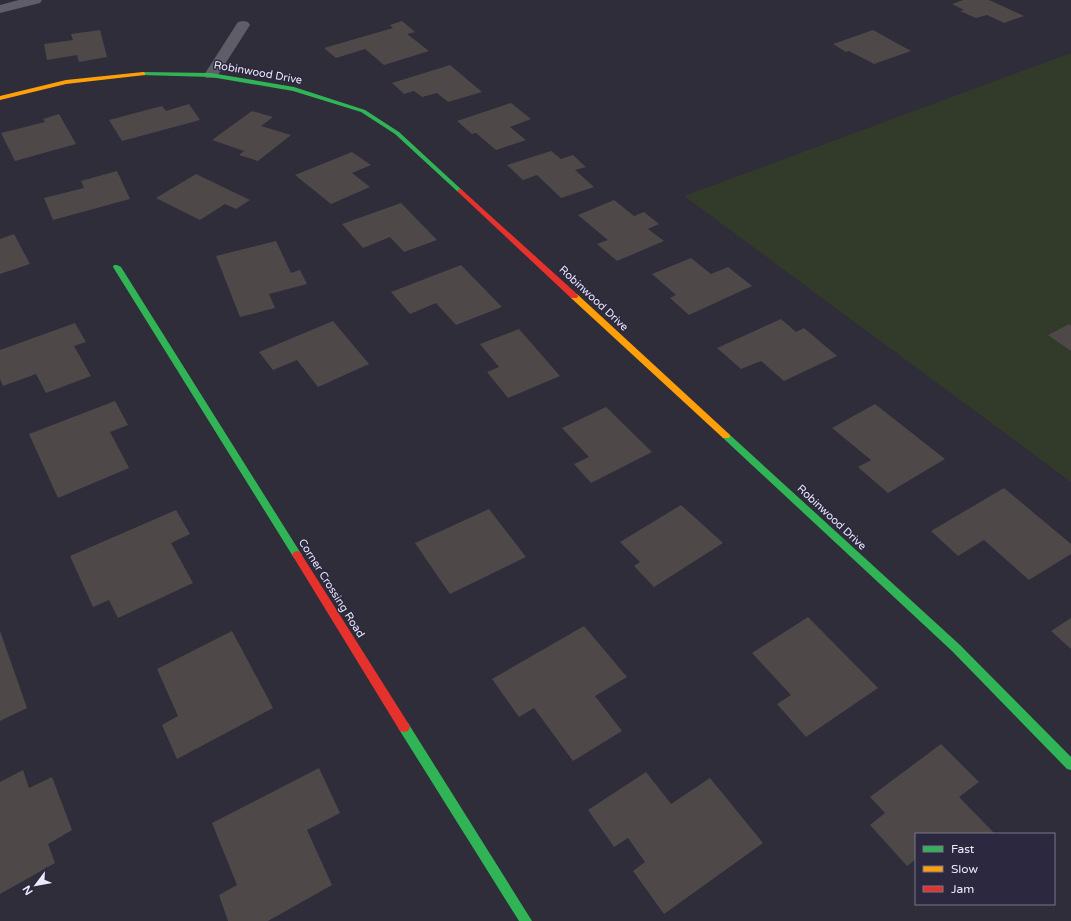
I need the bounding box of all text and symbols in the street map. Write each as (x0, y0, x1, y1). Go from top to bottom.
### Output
street label: Robinwood Drive (213, 58, 303, 87)
street label: Robinwood Drive (556, 263, 631, 334)
street label: Robinwood Drive (794, 482, 869, 553)
street label: Corner Crossing Road (296, 536, 367, 640)
legend (915, 833, 1055, 905)
text: Fast (951, 842, 975, 856)
text: Slow (951, 862, 978, 876)
north arrow (16, 865, 56, 905)
text: Jam (951, 882, 974, 896)
text: N (20, 883, 36, 897)

